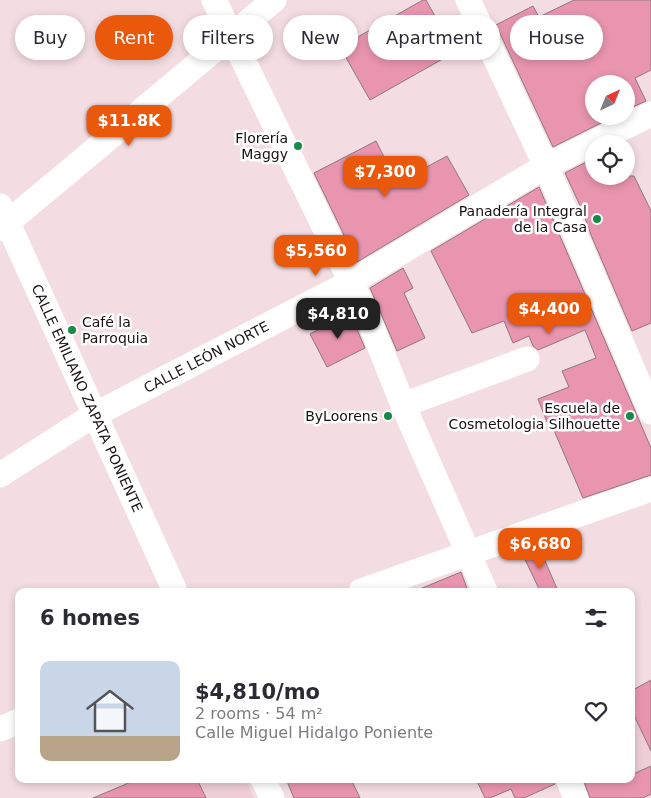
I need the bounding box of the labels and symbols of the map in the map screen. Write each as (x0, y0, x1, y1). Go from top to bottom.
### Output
north arrow (585, 75, 635, 125)
pin: $11.8K (88, 104, 170, 147)
place label: Florería Maggy (235, 130, 288, 162)
marker: Florería Maggy (292, 140, 304, 152)
pin: $7,300 (344, 156, 426, 198)
place label: Panadería Integral de la Casa (459, 203, 587, 235)
marker: Panadería Integral de la Casa (591, 213, 603, 225)
pin: $5,560 (275, 234, 357, 277)
street label: CALLE EMILIANO ZAPATA PONIENTE (29, 282, 146, 515)
pin: $4,400 (508, 292, 590, 335)
pin: $4,810 (297, 298, 379, 340)
place label: Café la Parroquia (82, 314, 148, 346)
street label: CALLE LEÓN NORTE (141, 318, 272, 396)
marker: Café la Parroquia (66, 324, 78, 336)
place label: Escuela de Cosmetologia Silhouette (449, 400, 620, 432)
place label: ByLoorens (305, 408, 378, 424)
marker: ByLoorens (382, 410, 394, 422)
marker: Escuela de Cosmetologia Silhouette (624, 410, 636, 422)
pin: $6,680 (499, 528, 581, 570)

